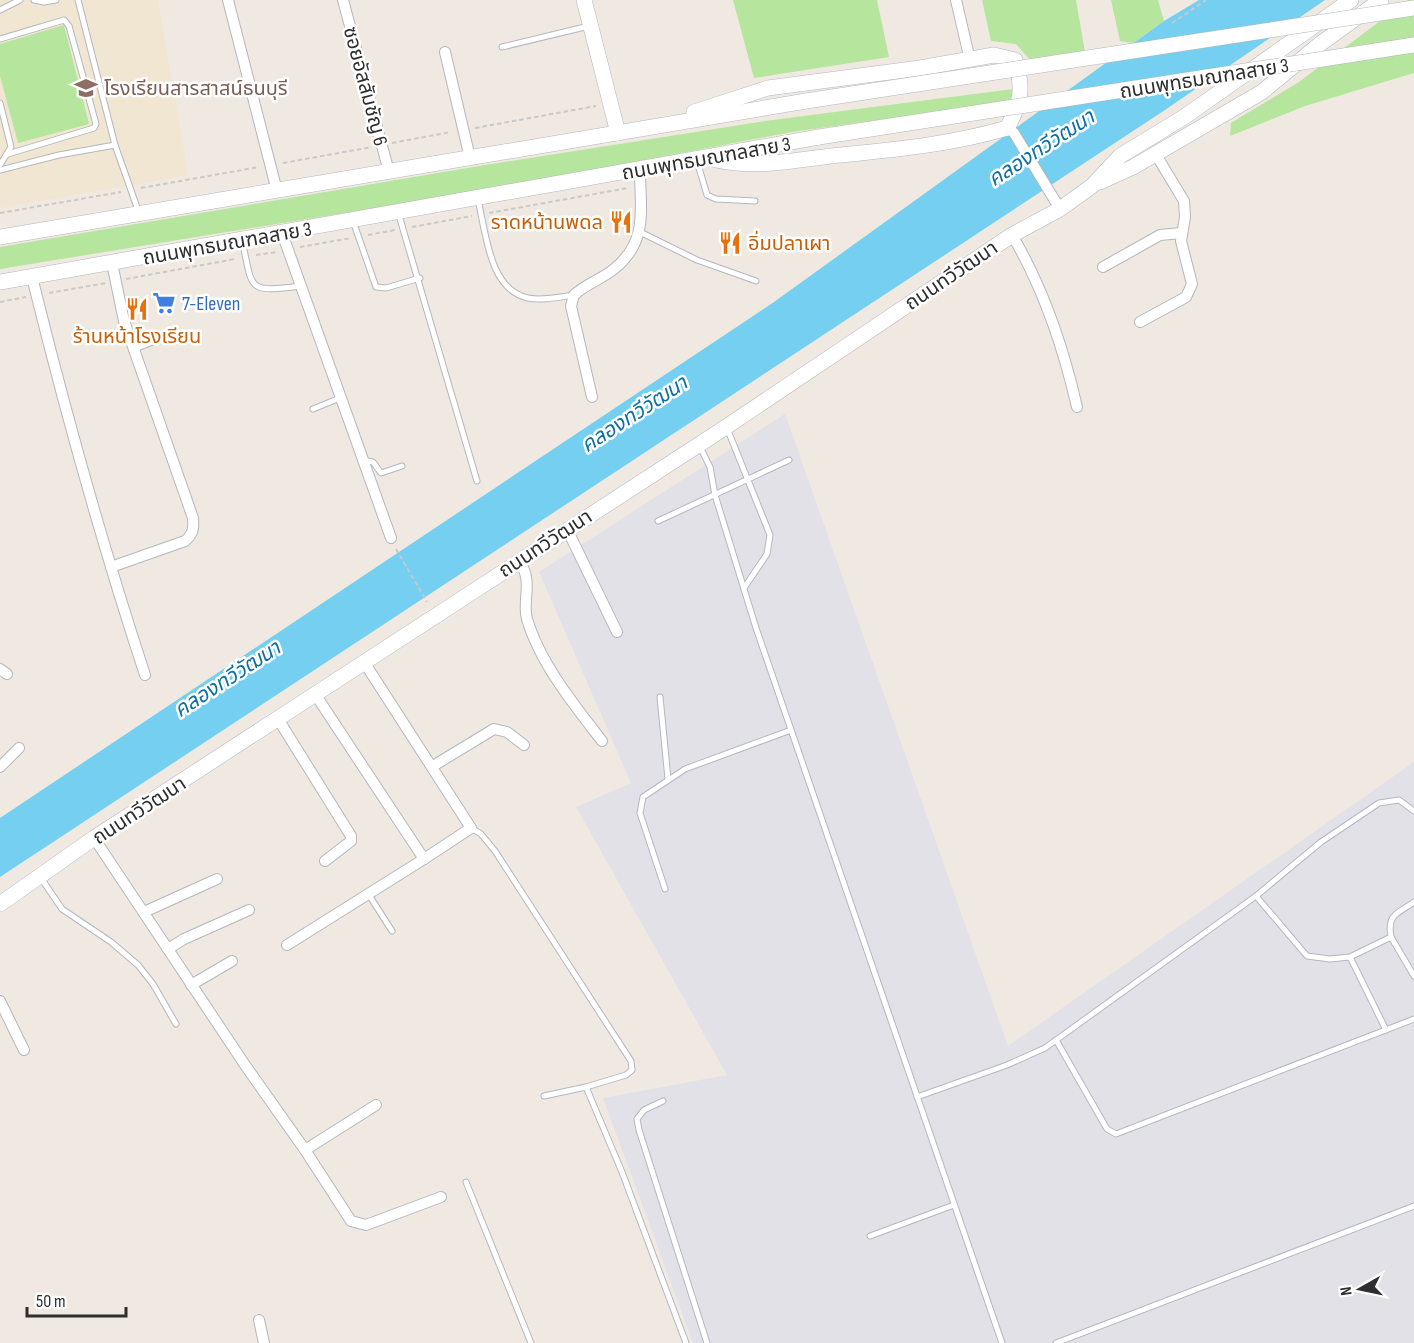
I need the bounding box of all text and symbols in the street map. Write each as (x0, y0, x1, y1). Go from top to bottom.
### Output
street label: ซอยอัสสัมชัญ 6 (338, 24, 392, 148)
street label: ถนนพุทธมณฑลสาย 3 (1118, 54, 1290, 104)
school or university icon: โรงเรียนสารสาสน์ธนบุรี (73, 75, 99, 101)
place label: โรงเรียนสารสาสน์ธนบุรี (104, 77, 288, 101)
water label: คลองทวีวัฒนา (983, 104, 1100, 192)
street label: ถนนพุทธมณฑลสาย 3 (620, 132, 792, 186)
restaurant icon: ราดหน้านพดล (608, 209, 634, 235)
place label: ราดหน้านพดล (491, 211, 603, 235)
street label: ถนนพุทธมณฑลสาย 3 (141, 217, 313, 271)
restaurant icon: อิ่มปลาเผา (717, 230, 743, 256)
place label: อิ่มปลาเผา (748, 230, 830, 256)
street label: ถนนทวีวัฒนา (901, 236, 1003, 316)
supermarket icon: 7-Eleven (151, 290, 177, 316)
place label: 7-Eleven (182, 292, 240, 316)
restaurant icon: ร้านหน้าโรงเรียน (124, 296, 150, 322)
place label: ร้านหน้าโรงเรียน (73, 325, 201, 349)
water label: คลองทวีวัฒนา (576, 370, 693, 458)
street label: ถนนทวีวัฒนา (494, 505, 597, 583)
water label: คลองทวีวัฒนา (169, 635, 286, 723)
street label: ถนนทวีวัฒนา (88, 772, 191, 850)
north arrow (1330, 1259, 1390, 1319)
scale bar (27, 1280, 126, 1318)
text: N (1337, 1285, 1357, 1297)
text: 50 m (36, 1291, 66, 1312)

